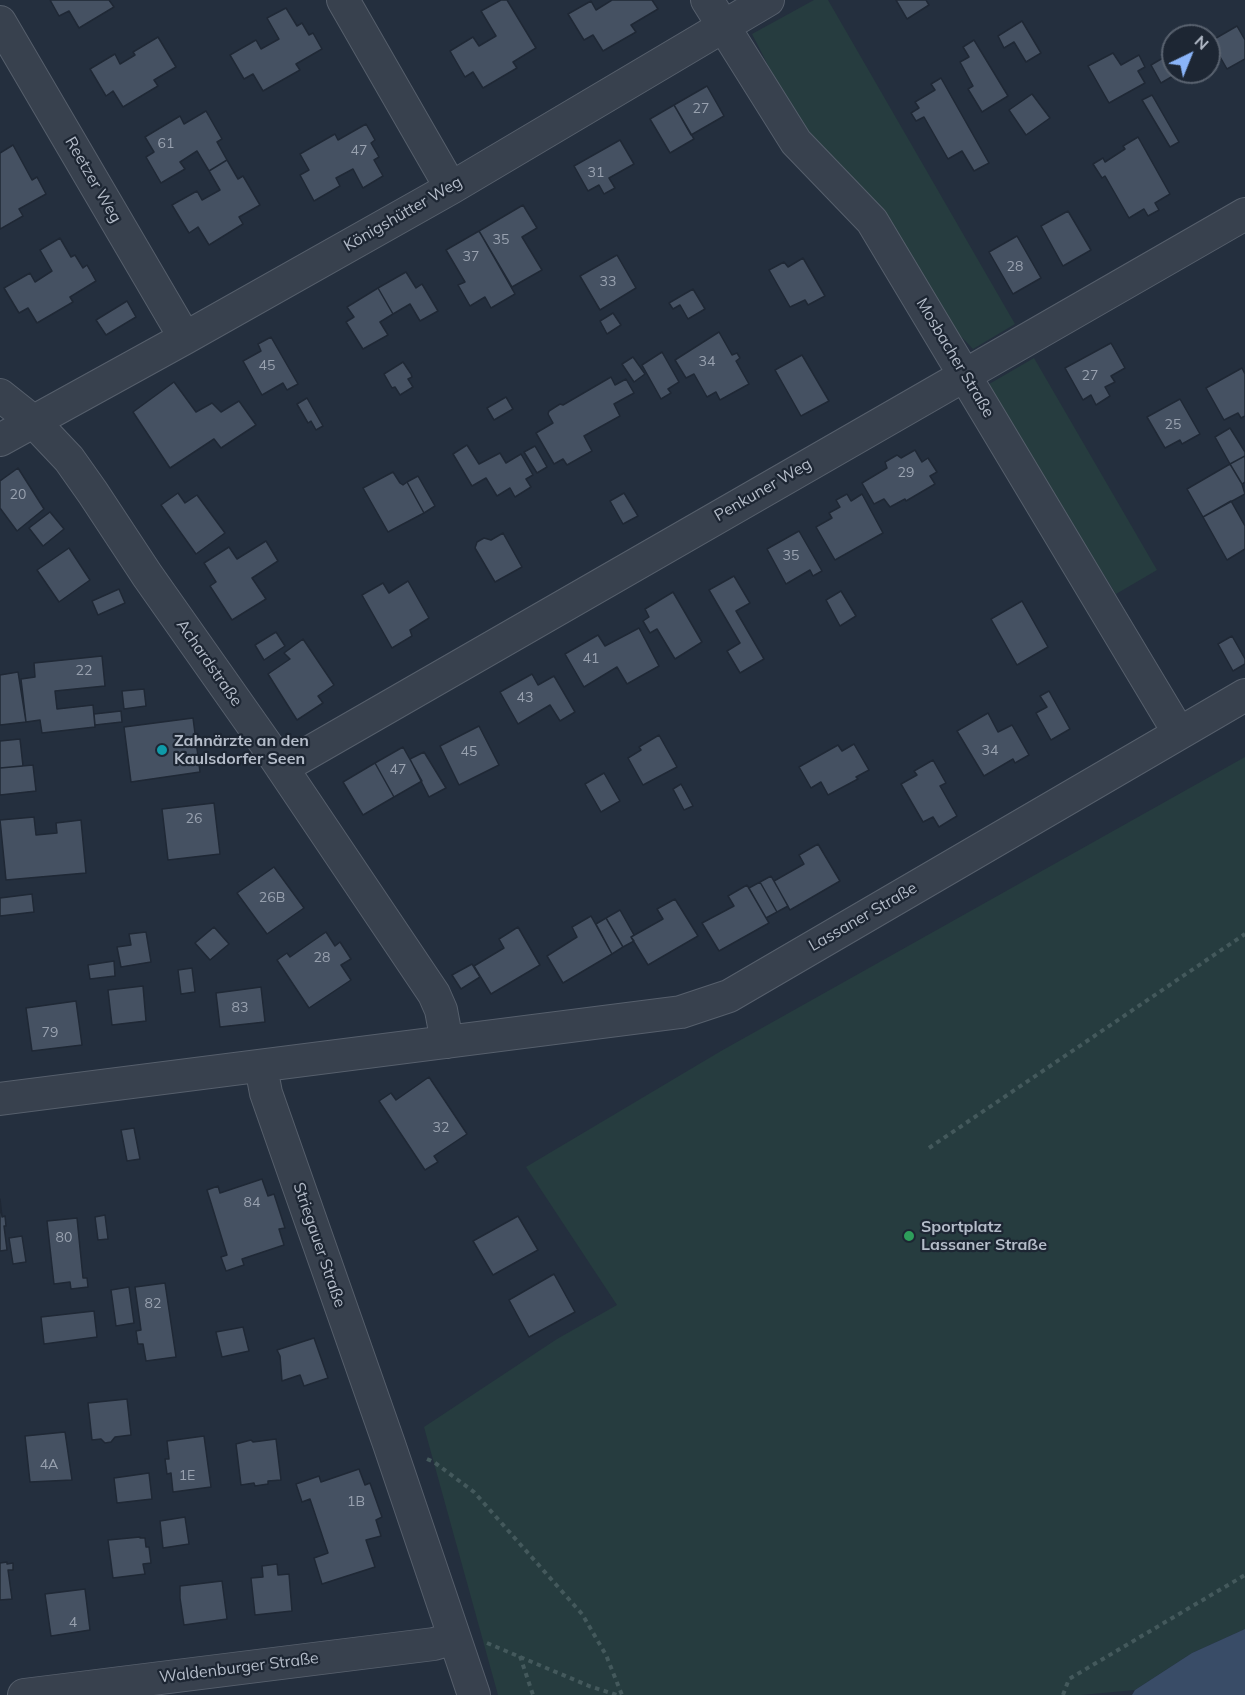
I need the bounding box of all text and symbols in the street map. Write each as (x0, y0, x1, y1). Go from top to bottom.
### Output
north arrow (1161, 24, 1221, 84)
text: N (1191, 31, 1213, 54)
house number: 27 (693, 101, 709, 117)
street label: Reetzer Weg (61, 134, 125, 226)
house number: 61 (158, 136, 174, 152)
house number: 47 (351, 143, 367, 159)
house number: 31 (588, 165, 604, 181)
street label: Königshütter Weg (340, 172, 466, 256)
house number: 35 (493, 232, 509, 248)
house number: 37 (463, 249, 479, 265)
house number: 28 (1007, 259, 1023, 275)
house number: 33 (600, 274, 616, 290)
street label: Mosbacher Straße (912, 295, 998, 421)
house number: 34 (699, 354, 715, 370)
house number: 45 (259, 358, 275, 374)
house number: 27 (1082, 368, 1098, 384)
house number: 25 (1165, 417, 1181, 433)
street label: Penkuner Weg (711, 454, 815, 526)
house number: 29 (898, 465, 914, 481)
house number: 20 (10, 487, 26, 503)
house number: 35 (783, 548, 799, 564)
street label: Achardstraße (172, 616, 246, 710)
house number: 41 (583, 651, 599, 667)
house number: 22 (76, 663, 92, 679)
house number: 43 (517, 690, 533, 706)
place label: Zahnärzte an den Kaulsdorfer Seen (174, 731, 309, 769)
marker: Zahnärzte an den Kaulsdorfer Seen (155, 743, 169, 757)
house number: 34 (982, 743, 998, 759)
house number: 45 (461, 744, 477, 760)
house number: 47 (390, 762, 406, 778)
house number: 26 (186, 811, 202, 827)
street label: Lassaner Straße (806, 878, 920, 956)
house number: 26B (259, 890, 285, 906)
house number: 28 (314, 950, 330, 966)
house number: 83 (232, 1000, 248, 1016)
house number: 79 (42, 1025, 58, 1041)
house number: 32 (433, 1120, 449, 1136)
street label: Striegauer Straße (289, 1180, 349, 1310)
house number: 84 (244, 1195, 260, 1211)
place label: Sportplatz Lassaner Straße (921, 1217, 1047, 1255)
marker: Sportplatz Lassaner Straße (902, 1229, 916, 1243)
house number: 80 (56, 1230, 72, 1246)
house number: 82 (145, 1296, 161, 1312)
house number: 4A (40, 1457, 58, 1473)
house number: 1E (179, 1468, 195, 1484)
house number: 1B (347, 1494, 365, 1510)
house number: 4 (69, 1615, 77, 1631)
street label: Waldenburger Straße (158, 1649, 320, 1687)

